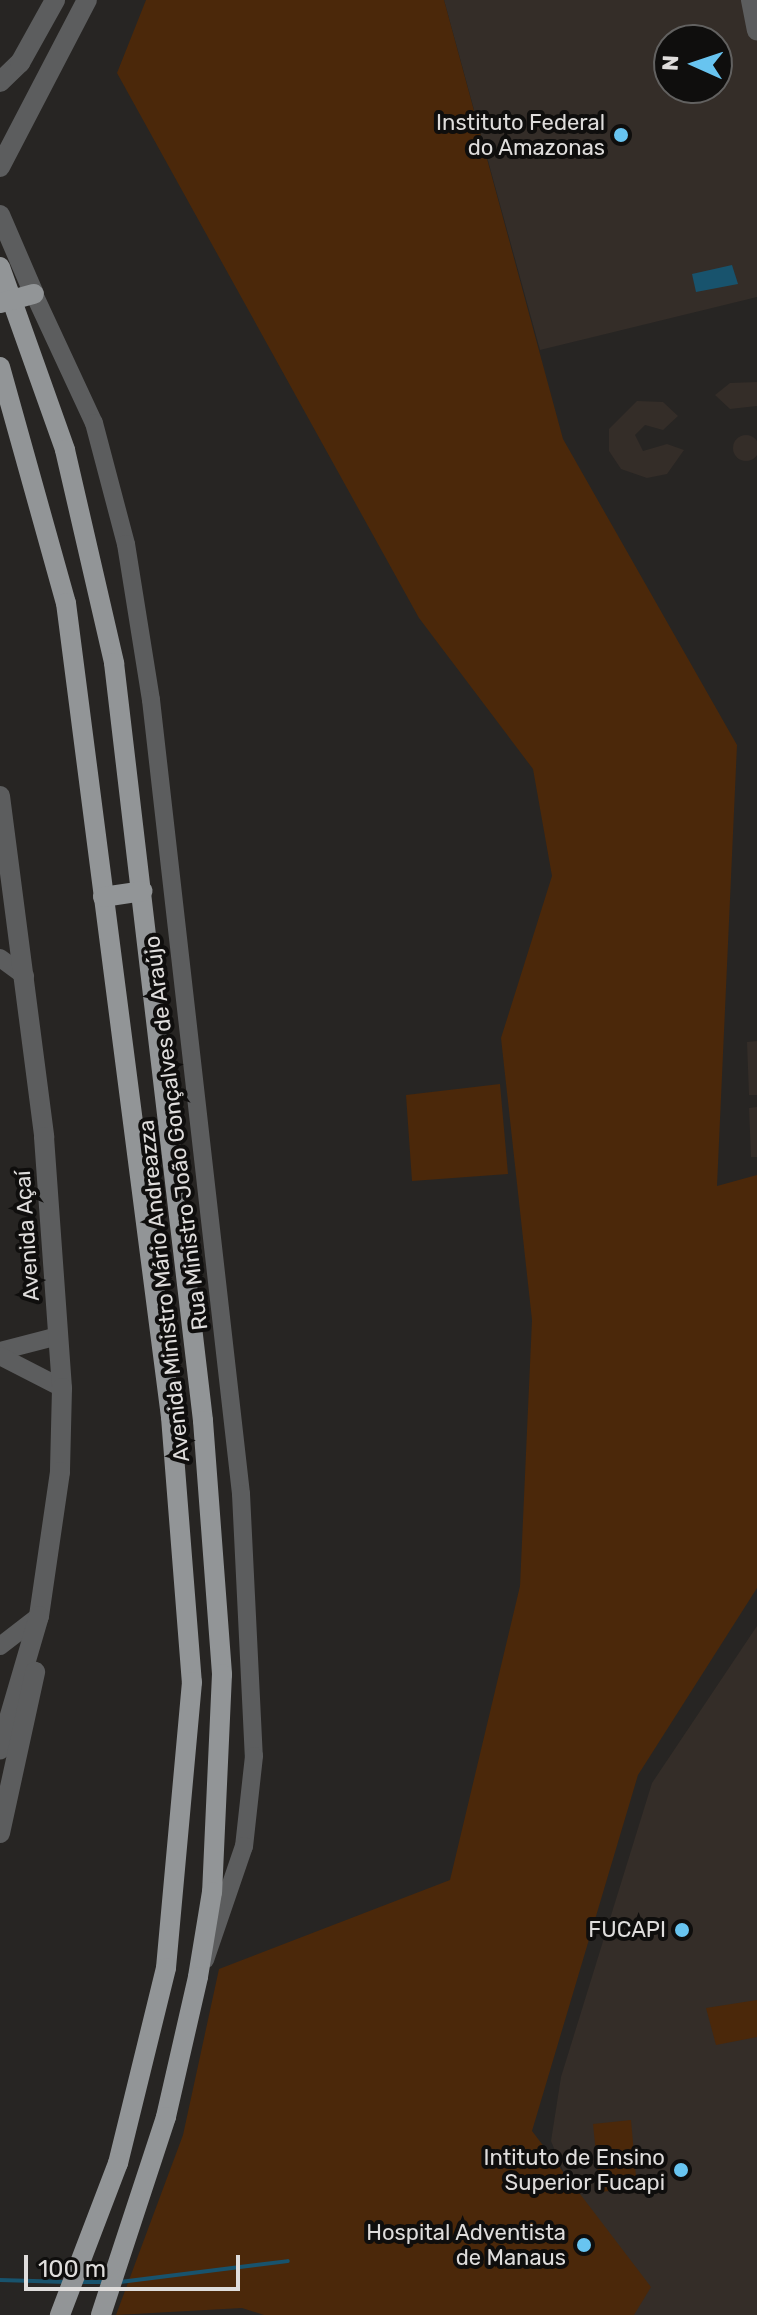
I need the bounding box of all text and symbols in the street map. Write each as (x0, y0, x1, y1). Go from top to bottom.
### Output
north arrow (653, 24, 733, 104)
text: N (657, 54, 684, 71)
place label: Instituto Federal do Amazonas (436, 109, 605, 160)
marker: Instituto Federal do Amazonas (612, 126, 630, 144)
street label: Rua Ministro João Gonçalves de Araújo (139, 934, 213, 1332)
street label: Avenida Ministro Mário Andreazza (133, 1118, 195, 1464)
street label: Avenida Açaí (9, 1169, 45, 1303)
place label: FUCAPI (588, 1917, 666, 1943)
marker: FUCAPI (673, 1921, 691, 1939)
place label: Intituto de Ensino Superior Fucapi (483, 2144, 665, 2196)
marker: Intituto de Ensino Superior Fucapi (672, 2161, 690, 2179)
place label: Hospital Adventista de Manaus (366, 2219, 566, 2270)
marker: Hospital Adventista de Manaus (573, 2234, 595, 2256)
scale bar (28, 2239, 244, 2289)
text: 100 m (38, 2255, 106, 2283)

